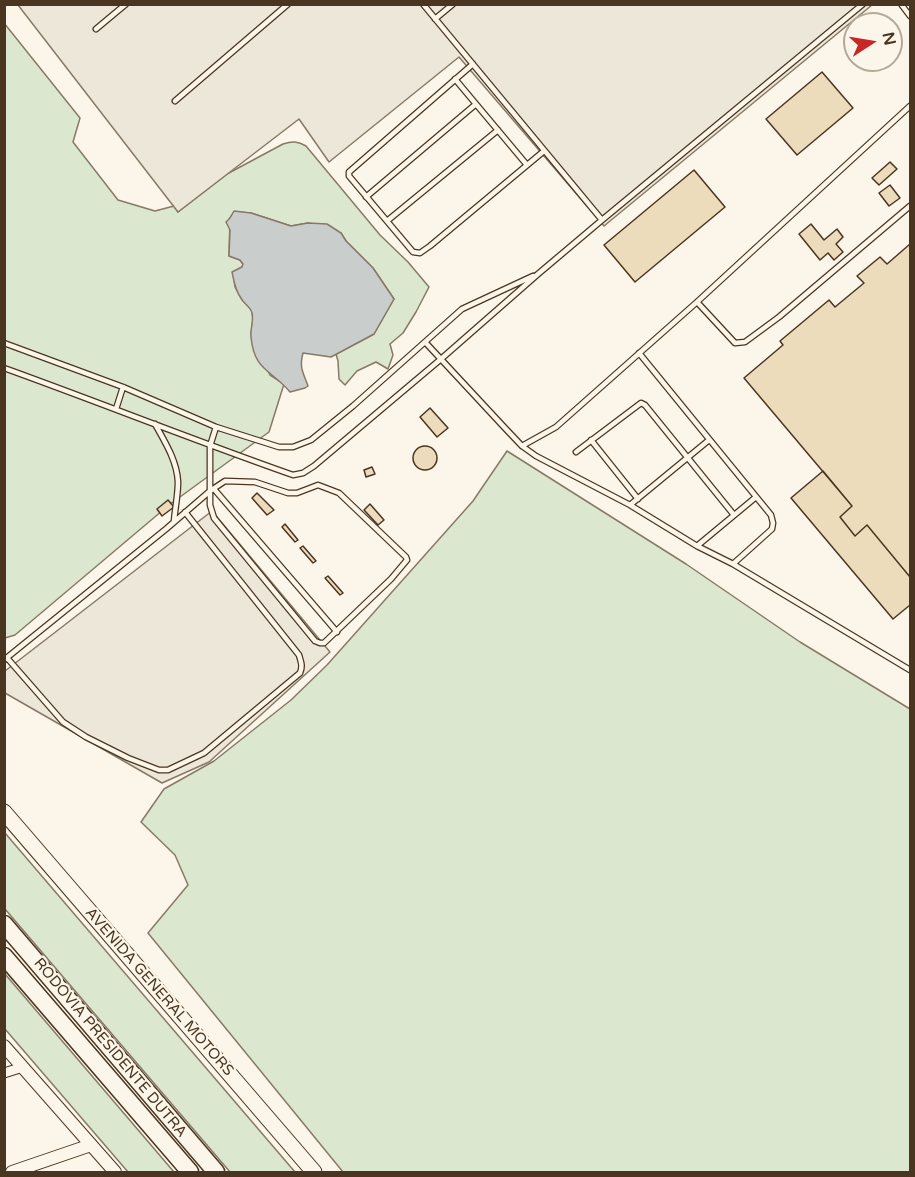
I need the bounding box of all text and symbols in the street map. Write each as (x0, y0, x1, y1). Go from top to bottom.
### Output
north arrow (843, 12, 903, 72)
text: N (878, 30, 900, 47)
street label: AVENIDA GENERAL MOTORS (81, 904, 237, 1080)
street label: RODOVIA PRESIDENTE DUTRA (30, 955, 190, 1141)

